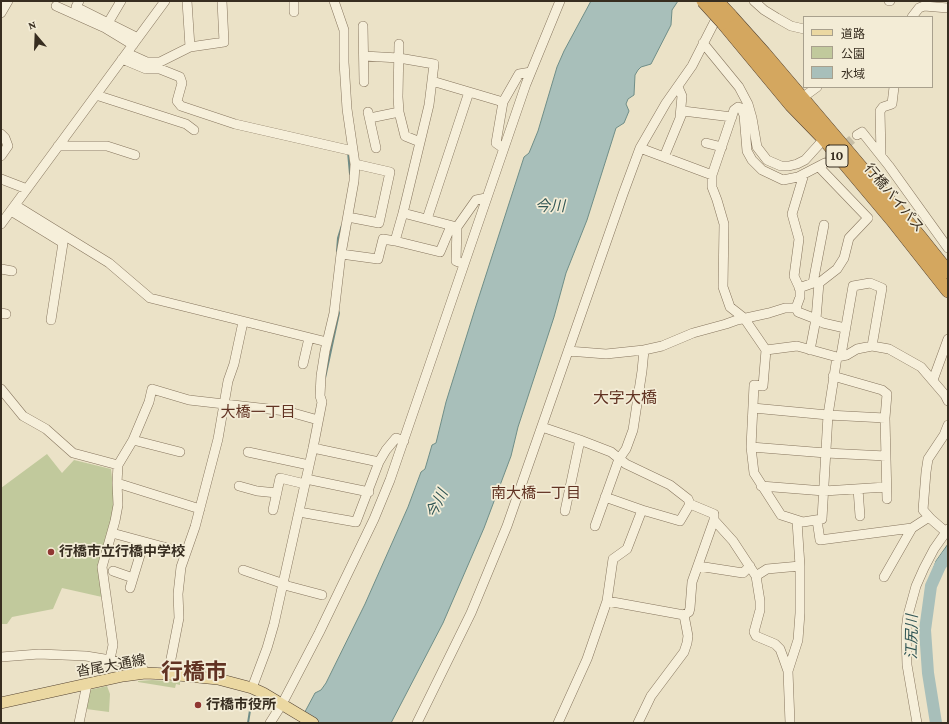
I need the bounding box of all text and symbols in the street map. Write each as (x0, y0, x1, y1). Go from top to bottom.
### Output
north arrow (16, 16, 56, 56)
legend (803, 16, 933, 88)
text: N (27, 18, 38, 32)
text: 道路 (841, 27, 865, 41)
text: 公園 (841, 47, 865, 61)
text: 水域 (841, 67, 865, 81)
road number: 10 (826, 145, 848, 167)
street label: 行橋バイパス (861, 160, 927, 236)
water label: 今川 (535, 197, 565, 215)
district label: 大字大橋 (593, 388, 657, 408)
district label: 大橋一丁目 (221, 403, 295, 421)
district label: 南大橋一丁目 (491, 484, 581, 502)
water label: 今川 (422, 487, 452, 521)
place label: 行橋市立行橋中学校 (59, 544, 185, 560)
marker: 行橋市立行橋中学校 (46, 547, 56, 557)
water label: 江尻川 (903, 614, 921, 660)
street label: 沓尾大通線 (75, 652, 147, 680)
district label: 行橋市 (161, 659, 227, 685)
place label: 行橋市役所 (206, 697, 276, 713)
marker: 行橋市役所 (193, 700, 203, 710)

